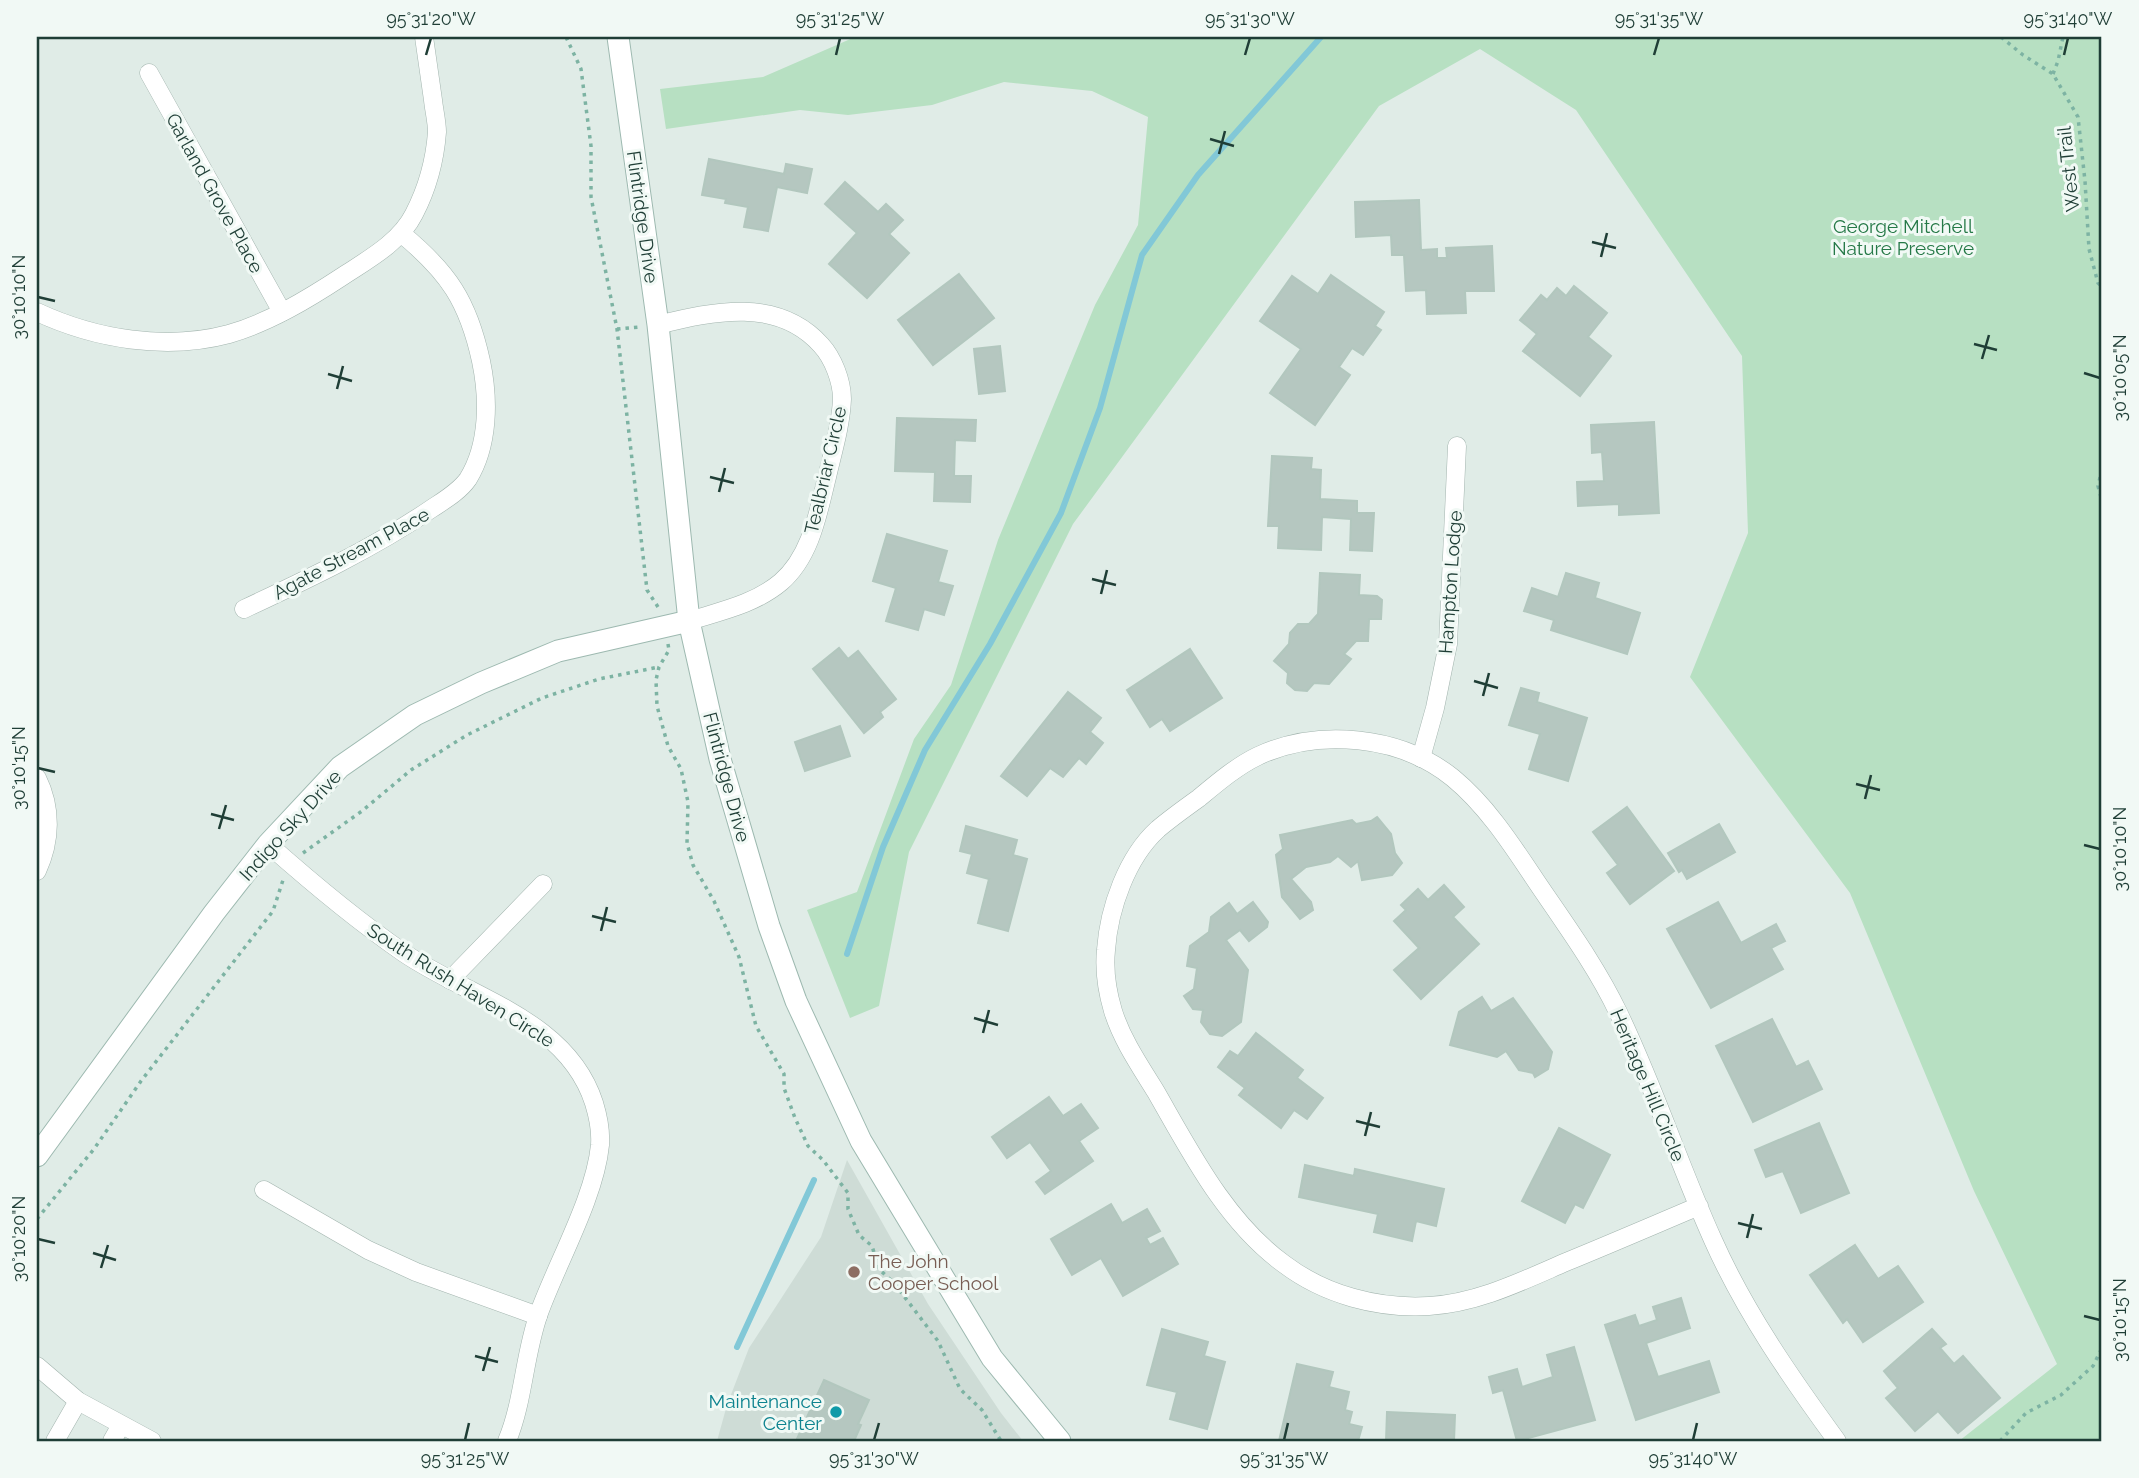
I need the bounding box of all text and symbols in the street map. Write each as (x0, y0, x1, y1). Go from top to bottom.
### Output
text: 95°31'20"W (386, 8, 476, 29)
text: 95°31'25"W (796, 8, 884, 29)
text: 95°31'30"W (1205, 8, 1295, 29)
text: 95°31'35"W (1615, 8, 1704, 29)
text: 95°31'40"W (2024, 8, 2113, 29)
street label: Garland Grove Place (162, 109, 268, 277)
street label: West Trail (2052, 124, 2083, 213)
street label: Flintridge Drive (623, 149, 663, 285)
park label: George Mitchell Nature Preserve (1832, 215, 1974, 259)
text: 30°10'10"N (8, 255, 29, 339)
text: 30°10'05"N (2109, 334, 2130, 422)
street label: Tealbriar Circle (800, 404, 850, 536)
street label: Agate Stream Place (269, 503, 433, 603)
street label: Hampton Lodge (1434, 510, 1466, 654)
street label: Flintridge Drive (699, 710, 755, 844)
text: 30°10'15"N (8, 726, 29, 810)
street label: Indigo Sky Drive (235, 765, 345, 885)
text: 30°10'10"N (2109, 807, 2130, 891)
street label: South Rush Haven Circle (364, 918, 558, 1052)
street label: Heritage Hill Circle (1606, 1006, 1690, 1164)
text: 30°10'20"N (8, 1196, 29, 1282)
place label: The John Cooper School (868, 1250, 999, 1294)
marker: The John Cooper School (846, 1264, 862, 1280)
text: 30°10'15"N (2109, 1278, 2130, 1362)
place label: Maintenance Center (709, 1390, 822, 1434)
marker: Maintenance Center (828, 1404, 844, 1420)
text: 95°31'25"W (421, 1448, 509, 1469)
text: 95°31'30"W (829, 1448, 919, 1469)
text: 95°31'35"W (1240, 1448, 1329, 1469)
text: 95°31'40"W (1649, 1448, 1738, 1469)

